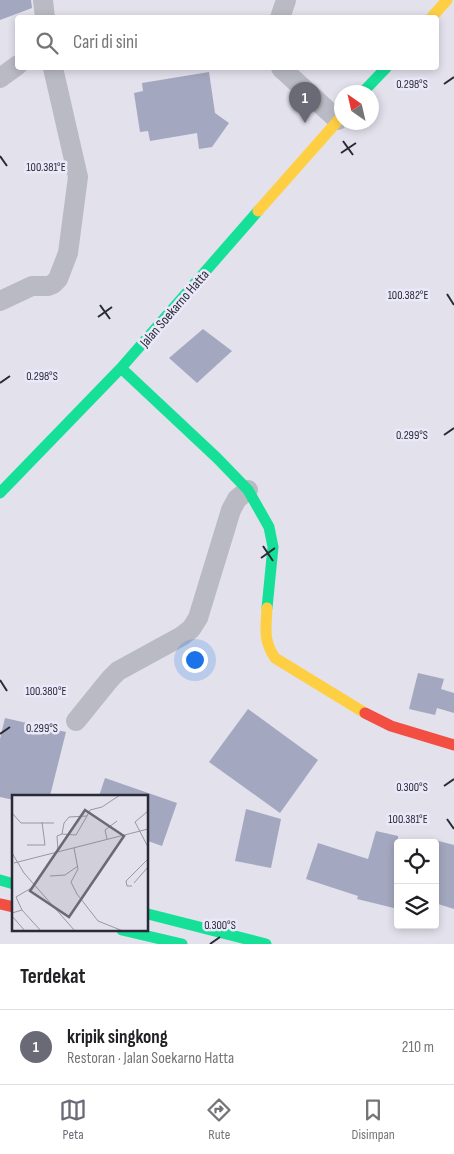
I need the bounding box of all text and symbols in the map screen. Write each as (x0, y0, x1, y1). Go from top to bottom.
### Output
search box (15, 15, 439, 70)
icon: search (33, 29, 61, 57)
text: Cari di sini (73, 31, 138, 54)
text: 0.298°S (396, 77, 428, 92)
pin: 1 (289, 82, 321, 123)
north arrow (334, 85, 379, 130)
text: 100.381°E (26, 160, 66, 175)
street label: Jalan Soekarno Hatta (135, 266, 213, 351)
text: 100.382°E (388, 288, 428, 303)
text: 0.298°S (26, 369, 58, 384)
text: 0.299°S (396, 428, 428, 443)
your location (182, 647, 208, 673)
text: 100.380°E (26, 684, 67, 699)
text: 0.299°S (26, 721, 58, 736)
text: 0.300°S (396, 780, 428, 795)
inset map (12, 795, 149, 932)
text: 100.381°E (388, 812, 428, 827)
map controls (394, 839, 439, 929)
button: locate (394, 839, 439, 884)
button: layers (394, 884, 439, 929)
text: 0.300°S (204, 918, 236, 933)
text: Terdekat (20, 964, 86, 989)
text: kripik singkong (67, 1026, 168, 1049)
text: 1 (33, 1038, 39, 1057)
text: 210 m (402, 1038, 434, 1057)
text: Restoran · Jalan Soekarno Hatta (67, 1049, 234, 1068)
tab: Peta (59, 1096, 87, 1143)
tab: Rute (205, 1096, 233, 1143)
tab: Disimpan (352, 1096, 395, 1143)

